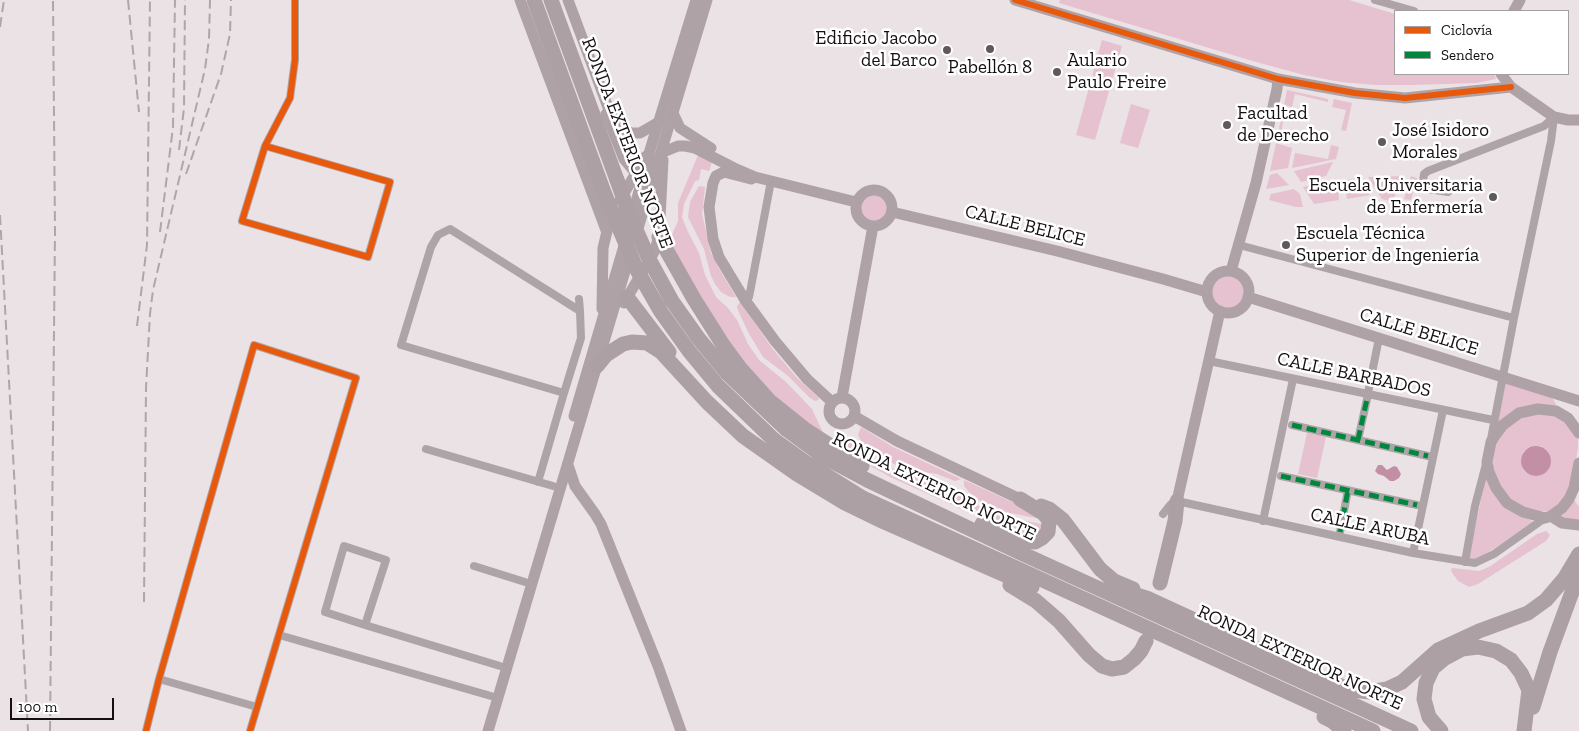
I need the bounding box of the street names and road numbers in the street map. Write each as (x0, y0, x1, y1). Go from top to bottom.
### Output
street label: RONDA EXTERIOR NORTE (576, 34, 678, 252)
street label: CALLE BELICE (963, 200, 1087, 252)
street label: CALLE BELICE (1357, 303, 1481, 361)
street label: CALLE BARBADOS (1275, 348, 1433, 402)
street label: RONDA EXTERIOR NORTE (828, 428, 1040, 546)
street label: CALLE ARUBA (1308, 503, 1432, 551)
street label: RONDA EXTERIOR NORTE (1194, 600, 1406, 716)

